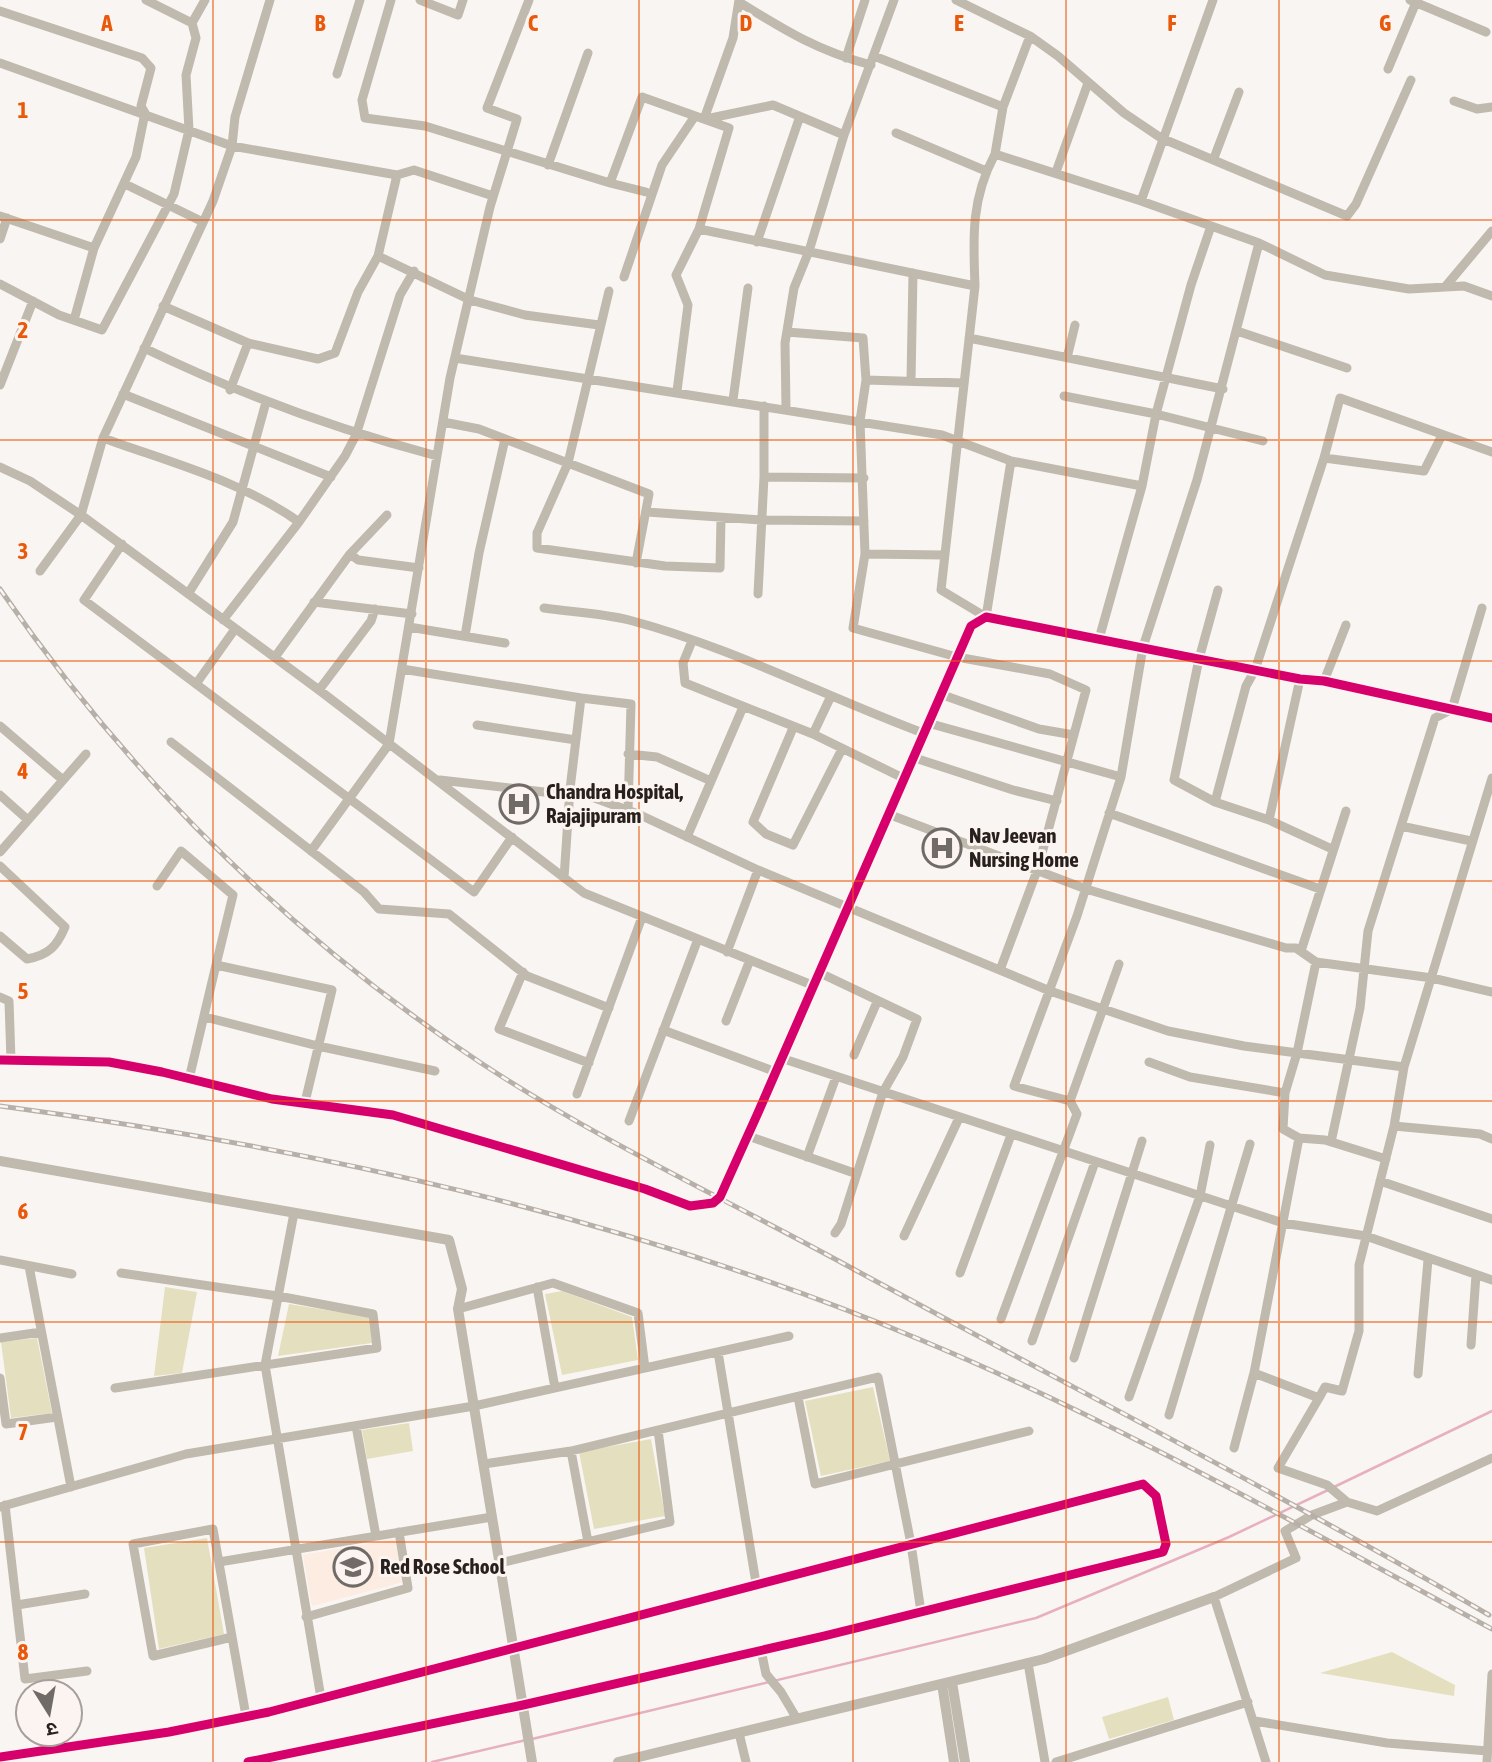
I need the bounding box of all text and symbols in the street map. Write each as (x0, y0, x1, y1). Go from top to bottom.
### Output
text: A (100, 10, 113, 36)
text: B (315, 10, 326, 36)
text: C (528, 10, 539, 36)
text: D (740, 10, 753, 36)
text: E (954, 10, 964, 36)
text: F (1167, 10, 1177, 36)
text: G (1379, 10, 1391, 36)
text: 1 (18, 97, 29, 123)
text: 2 (18, 317, 28, 343)
text: 3 (18, 538, 28, 564)
text: 4 (17, 758, 29, 784)
place label: Chandra Hospital, Rajajipuram (546, 779, 684, 827)
hospital icon: Chandra Hospital, Rajajipuram (498, 783, 540, 825)
place label: Nav Jeevan Nursing Home (969, 823, 1079, 871)
hospital icon: Nav Jeevan Nursing Home (921, 827, 963, 869)
text: 5 (18, 978, 29, 1004)
text: 6 (18, 1198, 29, 1224)
text: 7 (18, 1419, 28, 1445)
school or university icon: Red Rose School (332, 1546, 374, 1588)
place label: Red Rose School (380, 1554, 505, 1578)
text: 8 (18, 1639, 29, 1665)
north arrow (14, 1678, 84, 1748)
text: उ (44, 1718, 60, 1742)

